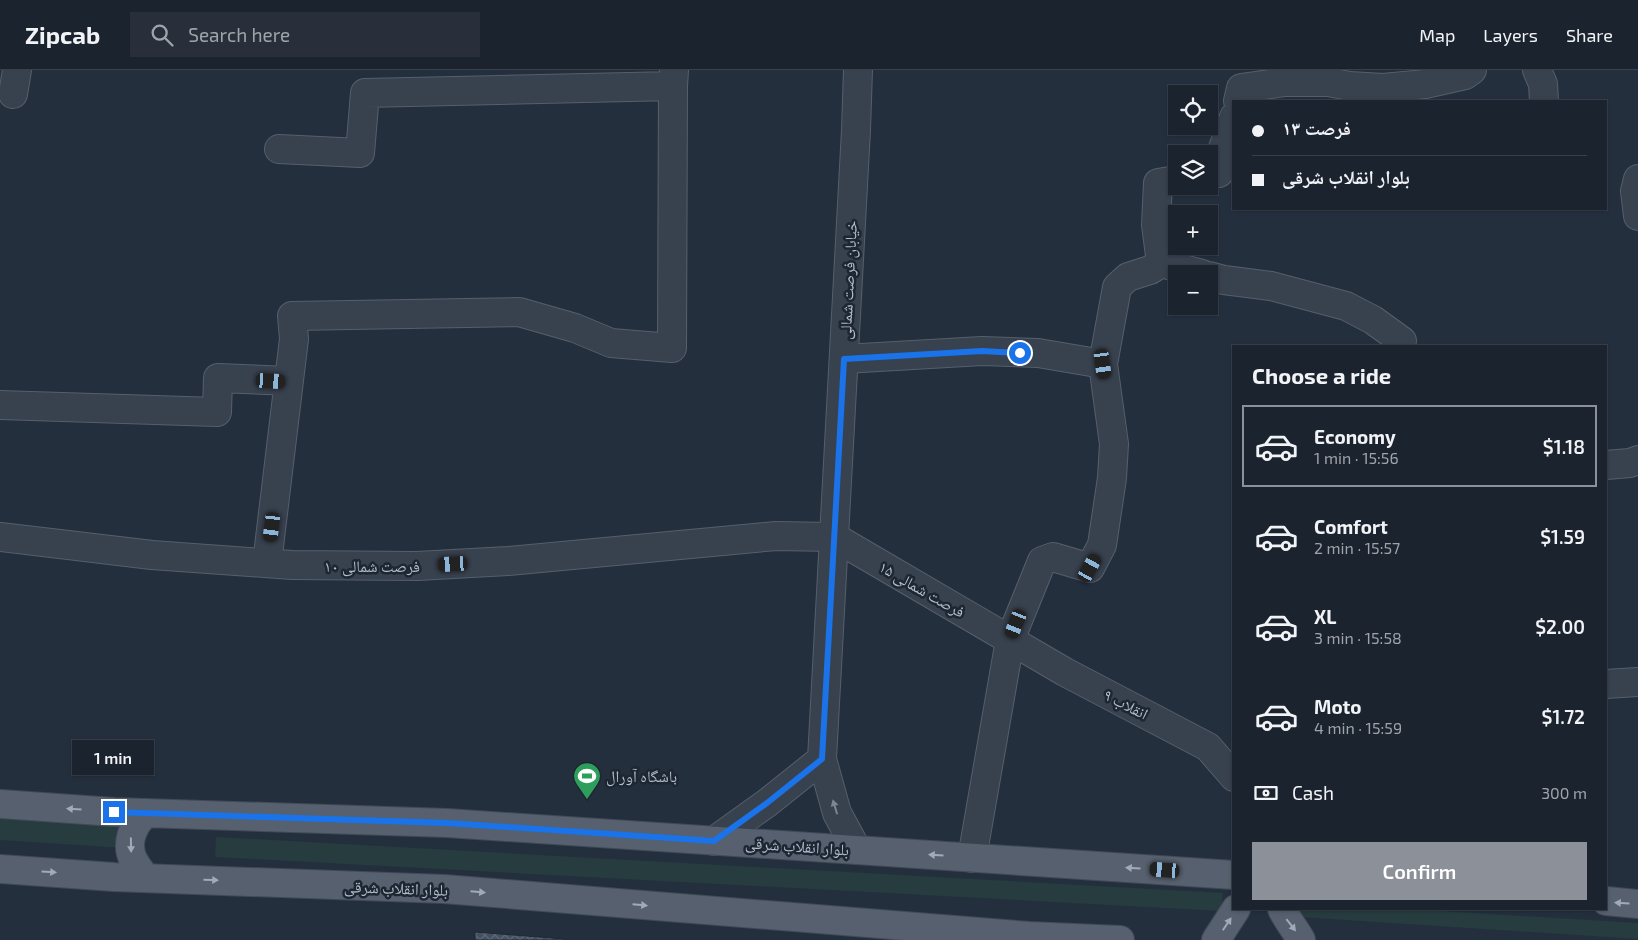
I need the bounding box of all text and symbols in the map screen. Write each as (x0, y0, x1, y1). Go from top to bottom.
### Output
search box (130, 12, 480, 57)
text: Zipcab (25, 20, 100, 49)
icon: search (148, 21, 176, 49)
text: Search here (188, 23, 290, 46)
text: Map (1419, 24, 1455, 46)
text: Layers (1483, 24, 1538, 46)
text: Share (1566, 24, 1613, 46)
map controls (1168, 85, 1218, 315)
button: locate (1168, 85, 1218, 135)
text: فرصت ۱۳ (1282, 116, 1351, 139)
button: layers (1168, 145, 1218, 195)
text: بلوار انقلاب شرقی (1282, 165, 1410, 188)
button: + (1168, 205, 1218, 255)
street label: خیابان فرصت شمالی (835, 220, 862, 340)
button: − (1168, 265, 1218, 315)
route start (1009, 342, 1031, 364)
car (1093, 348, 1112, 380)
text: Choose a ride (1252, 362, 1391, 388)
car (255, 373, 286, 389)
icon: car (1254, 424, 1299, 469)
text: Economy (1314, 425, 1396, 448)
text: $1.18 (1543, 435, 1585, 458)
text: 1 min · 15:56 (1314, 448, 1399, 467)
car (262, 511, 281, 543)
icon: car (1254, 514, 1299, 559)
text: Comfort (1314, 515, 1388, 538)
text: $1.59 (1540, 525, 1585, 548)
text: 2 min · 15:57 (1314, 538, 1400, 557)
car (1076, 551, 1103, 585)
street label: فرصت شمالی ۱۰ (324, 556, 420, 577)
car (437, 556, 468, 572)
street label: فرصت شمالی ۱۵ (875, 556, 969, 623)
icon: car (1254, 604, 1299, 649)
text: XL (1314, 605, 1336, 628)
car (1003, 607, 1028, 641)
text: $2.00 (1535, 615, 1585, 638)
text: 3 min · 15:58 (1314, 628, 1402, 647)
street label: انقلاب ۹ (1101, 684, 1152, 723)
icon: car (1254, 694, 1299, 739)
text: Moto (1314, 695, 1362, 718)
text: $1.72 (1542, 705, 1585, 728)
text: 4 min · 15:59 (1314, 718, 1402, 737)
callout: 1 min (73, 740, 155, 774)
text: 1 min (94, 748, 132, 767)
sports icon: باشگاه آورال (572, 761, 602, 800)
place label: باشگاه آورال (606, 766, 677, 787)
icon: cash (1252, 779, 1280, 807)
text: Cash (1292, 781, 1334, 804)
text: 300 m (1541, 783, 1587, 802)
one-way arrow (831, 799, 839, 814)
route end (103, 801, 125, 823)
one-way arrow (66, 805, 82, 813)
street label: بلوار انقلاب شرقی (744, 832, 850, 861)
one-way arrow (127, 838, 135, 854)
button: Confirm (1252, 842, 1587, 900)
one-way arrow (927, 851, 943, 859)
car (1149, 861, 1180, 879)
one-way arrow (1124, 864, 1140, 872)
one-way arrow (41, 869, 57, 877)
street label: بلوار انقلاب شرقی (344, 876, 448, 901)
one-way arrow (203, 877, 219, 885)
one-way arrow (470, 888, 486, 896)
one-way arrow (1614, 898, 1630, 906)
one-way arrow (632, 901, 648, 909)
one-way arrow (1222, 918, 1231, 931)
one-way arrow (1286, 918, 1296, 931)

